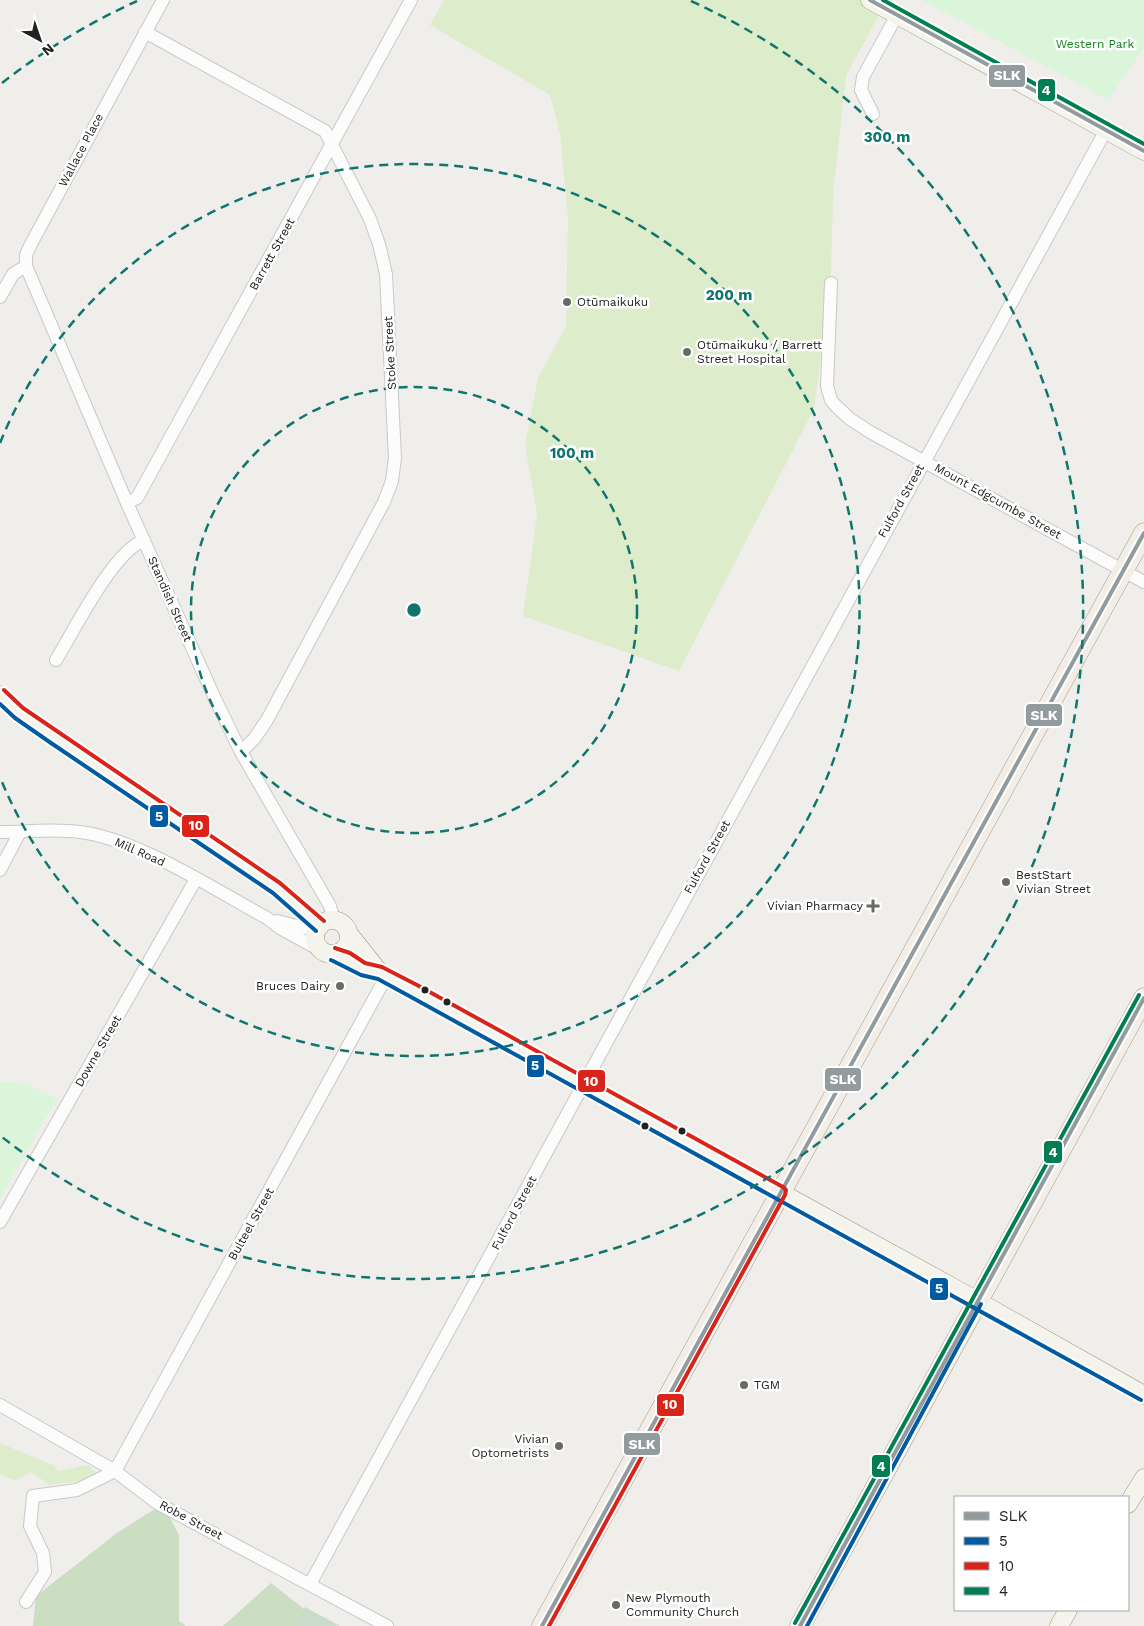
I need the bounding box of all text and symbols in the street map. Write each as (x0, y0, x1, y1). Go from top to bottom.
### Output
north arrow (15, 15, 65, 65)
park label: Western Park (1056, 37, 1134, 51)
text: N (39, 40, 57, 59)
line badge: SLK (988, 64, 1026, 88)
text: SLK (993, 67, 1021, 83)
line badge: 4 (1037, 78, 1056, 102)
text: 4 (1041, 82, 1051, 98)
street label: Wallace Place (56, 111, 106, 189)
text: 300 m (864, 128, 910, 146)
street label: Barrett Street (246, 215, 298, 293)
text: 200 m (706, 286, 752, 304)
place label: Otūmaikuku (577, 295, 648, 309)
marker: Otūmaikuku (561, 296, 573, 308)
street label: Stoke Street (381, 316, 399, 390)
place label: Otūmaikuku / Barrett Street Hospital (697, 338, 822, 366)
marker: Otūmaikuku / Barrett Street Hospital (681, 346, 693, 358)
text: 100 m (550, 444, 594, 462)
street label: Mount Edgcumbe Street (932, 460, 1064, 542)
street label: Fulford Street (875, 462, 927, 540)
street label: Standish Street (145, 554, 195, 644)
centre of rings (405, 601, 423, 619)
line badge: SLK (1025, 703, 1063, 727)
text: SLK (1030, 707, 1058, 723)
line badge: 5 (149, 804, 169, 828)
text: 5 (155, 808, 163, 824)
line badge: 10 (181, 814, 210, 838)
text: 10 (188, 817, 204, 833)
street label: Fulford Street (681, 818, 733, 896)
street label: Mill Road (113, 835, 167, 869)
place label: BestStart Vivian Street (1016, 868, 1091, 896)
marker: BestStart Vivian Street (1000, 876, 1012, 888)
place label: Vivian Pharmacy (767, 899, 864, 913)
marker: Vivian Pharmacy (867, 900, 879, 912)
place label: Bruces Dairy (256, 979, 331, 993)
marker: Bruces Dairy (334, 980, 346, 992)
unlabelled marker (420, 985, 430, 995)
unlabelled marker (442, 997, 452, 1007)
street label: Downe Street (72, 1013, 124, 1089)
line badge: 5 (526, 1054, 545, 1078)
text: 5 (531, 1057, 539, 1073)
line badge: SLK (824, 1067, 862, 1092)
line badge: 10 (577, 1069, 606, 1093)
text: SLK (829, 1071, 857, 1087)
text: 10 (583, 1073, 599, 1089)
unlabelled marker (640, 1121, 650, 1131)
unlabelled marker (677, 1126, 687, 1136)
line badge: 4 (1043, 1140, 1063, 1164)
text: 4 (1048, 1144, 1058, 1160)
street label: Fulford Street (489, 1173, 539, 1253)
street label: Bulteel Street (225, 1185, 277, 1263)
line badge: 5 (929, 1277, 949, 1301)
text: 5 (935, 1280, 943, 1296)
place label: TGM (754, 1378, 780, 1392)
marker: TGM (738, 1379, 750, 1391)
line badge: 10 (656, 1393, 685, 1417)
text: 10 (662, 1396, 678, 1412)
place label: Vivian Optometrists (471, 1432, 549, 1460)
line badge: SLK (623, 1432, 661, 1456)
text: SLK (628, 1436, 656, 1452)
marker: Vivian Optometrists (553, 1440, 565, 1452)
line badge: 4 (871, 1454, 891, 1478)
text: 4 (876, 1458, 886, 1474)
legend (954, 1496, 1129, 1611)
street label: Robe Street (157, 1497, 225, 1543)
text: SLK (999, 1507, 1028, 1525)
text: 5 (999, 1532, 1008, 1550)
text: 10 (999, 1557, 1014, 1575)
text: 4 (999, 1582, 1008, 1600)
place label: New Plymouth Community Church (626, 1591, 739, 1619)
marker: New Plymouth Community Church (610, 1599, 622, 1611)

